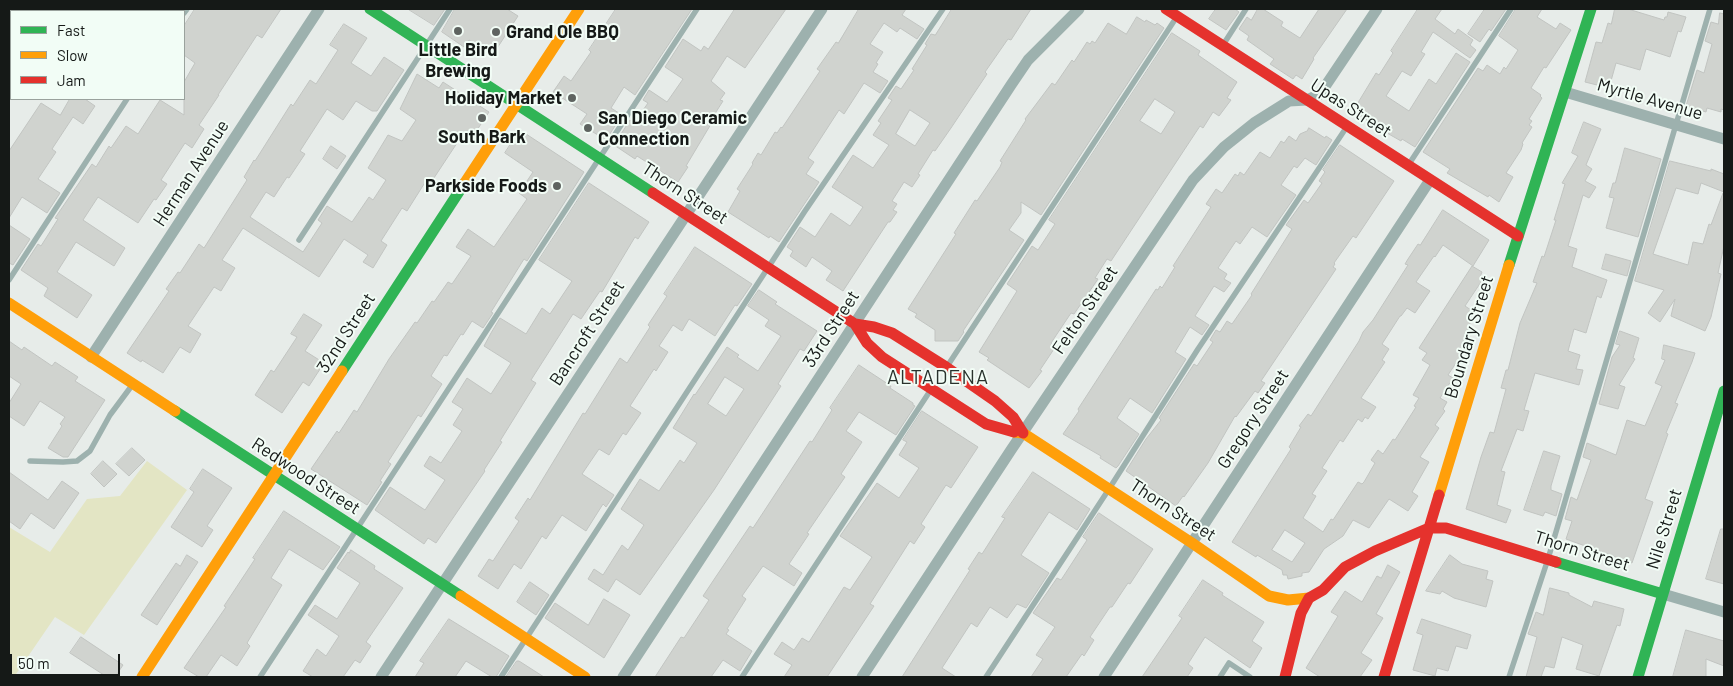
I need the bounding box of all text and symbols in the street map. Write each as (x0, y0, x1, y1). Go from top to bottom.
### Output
legend (10, 10, 185, 100)
text: Fast (57, 21, 85, 39)
place label: Grand Ole BBQ (506, 21, 619, 43)
marker: Little Bird Brewing (452, 25, 464, 37)
marker: Grand Ole BBQ (490, 26, 502, 38)
place label: Little Bird Brewing (419, 39, 497, 82)
text: Slow (57, 46, 88, 64)
text: Jam (57, 71, 86, 89)
street label: Upas Street (1306, 74, 1396, 142)
street label: Myrtle Avenue (1595, 74, 1705, 124)
place label: Holiday Market (445, 87, 562, 109)
marker: Holiday Market (566, 92, 578, 104)
place label: San Diego Ceramic Connection (598, 107, 747, 150)
marker: South Bark (476, 112, 488, 124)
street label: Herman Avenue (149, 116, 233, 230)
marker: San Diego Ceramic Connection (582, 122, 594, 134)
place label: South Bark (438, 126, 526, 148)
street label: Thorn Street (638, 157, 732, 229)
place label: Parkside Foods (425, 175, 547, 197)
marker: Parkside Foods (551, 180, 563, 192)
street label: Felton Street (1048, 262, 1122, 358)
street label: Boundary Street (1440, 273, 1498, 401)
street label: Bancroft Street (545, 276, 629, 390)
street label: 33rd Street (798, 286, 864, 372)
street label: 32nd Street (312, 289, 380, 377)
district label: ALTADENA (886, 365, 990, 389)
street label: Gregory Street (1213, 365, 1293, 473)
street label: Redwood Street (248, 433, 364, 519)
street label: Thorn Street (1126, 474, 1220, 546)
street label: Nile Street (1642, 486, 1686, 572)
street label: Thorn Street (1532, 526, 1632, 576)
scale bar (12, 644, 122, 676)
text: 50 m (18, 654, 50, 672)

